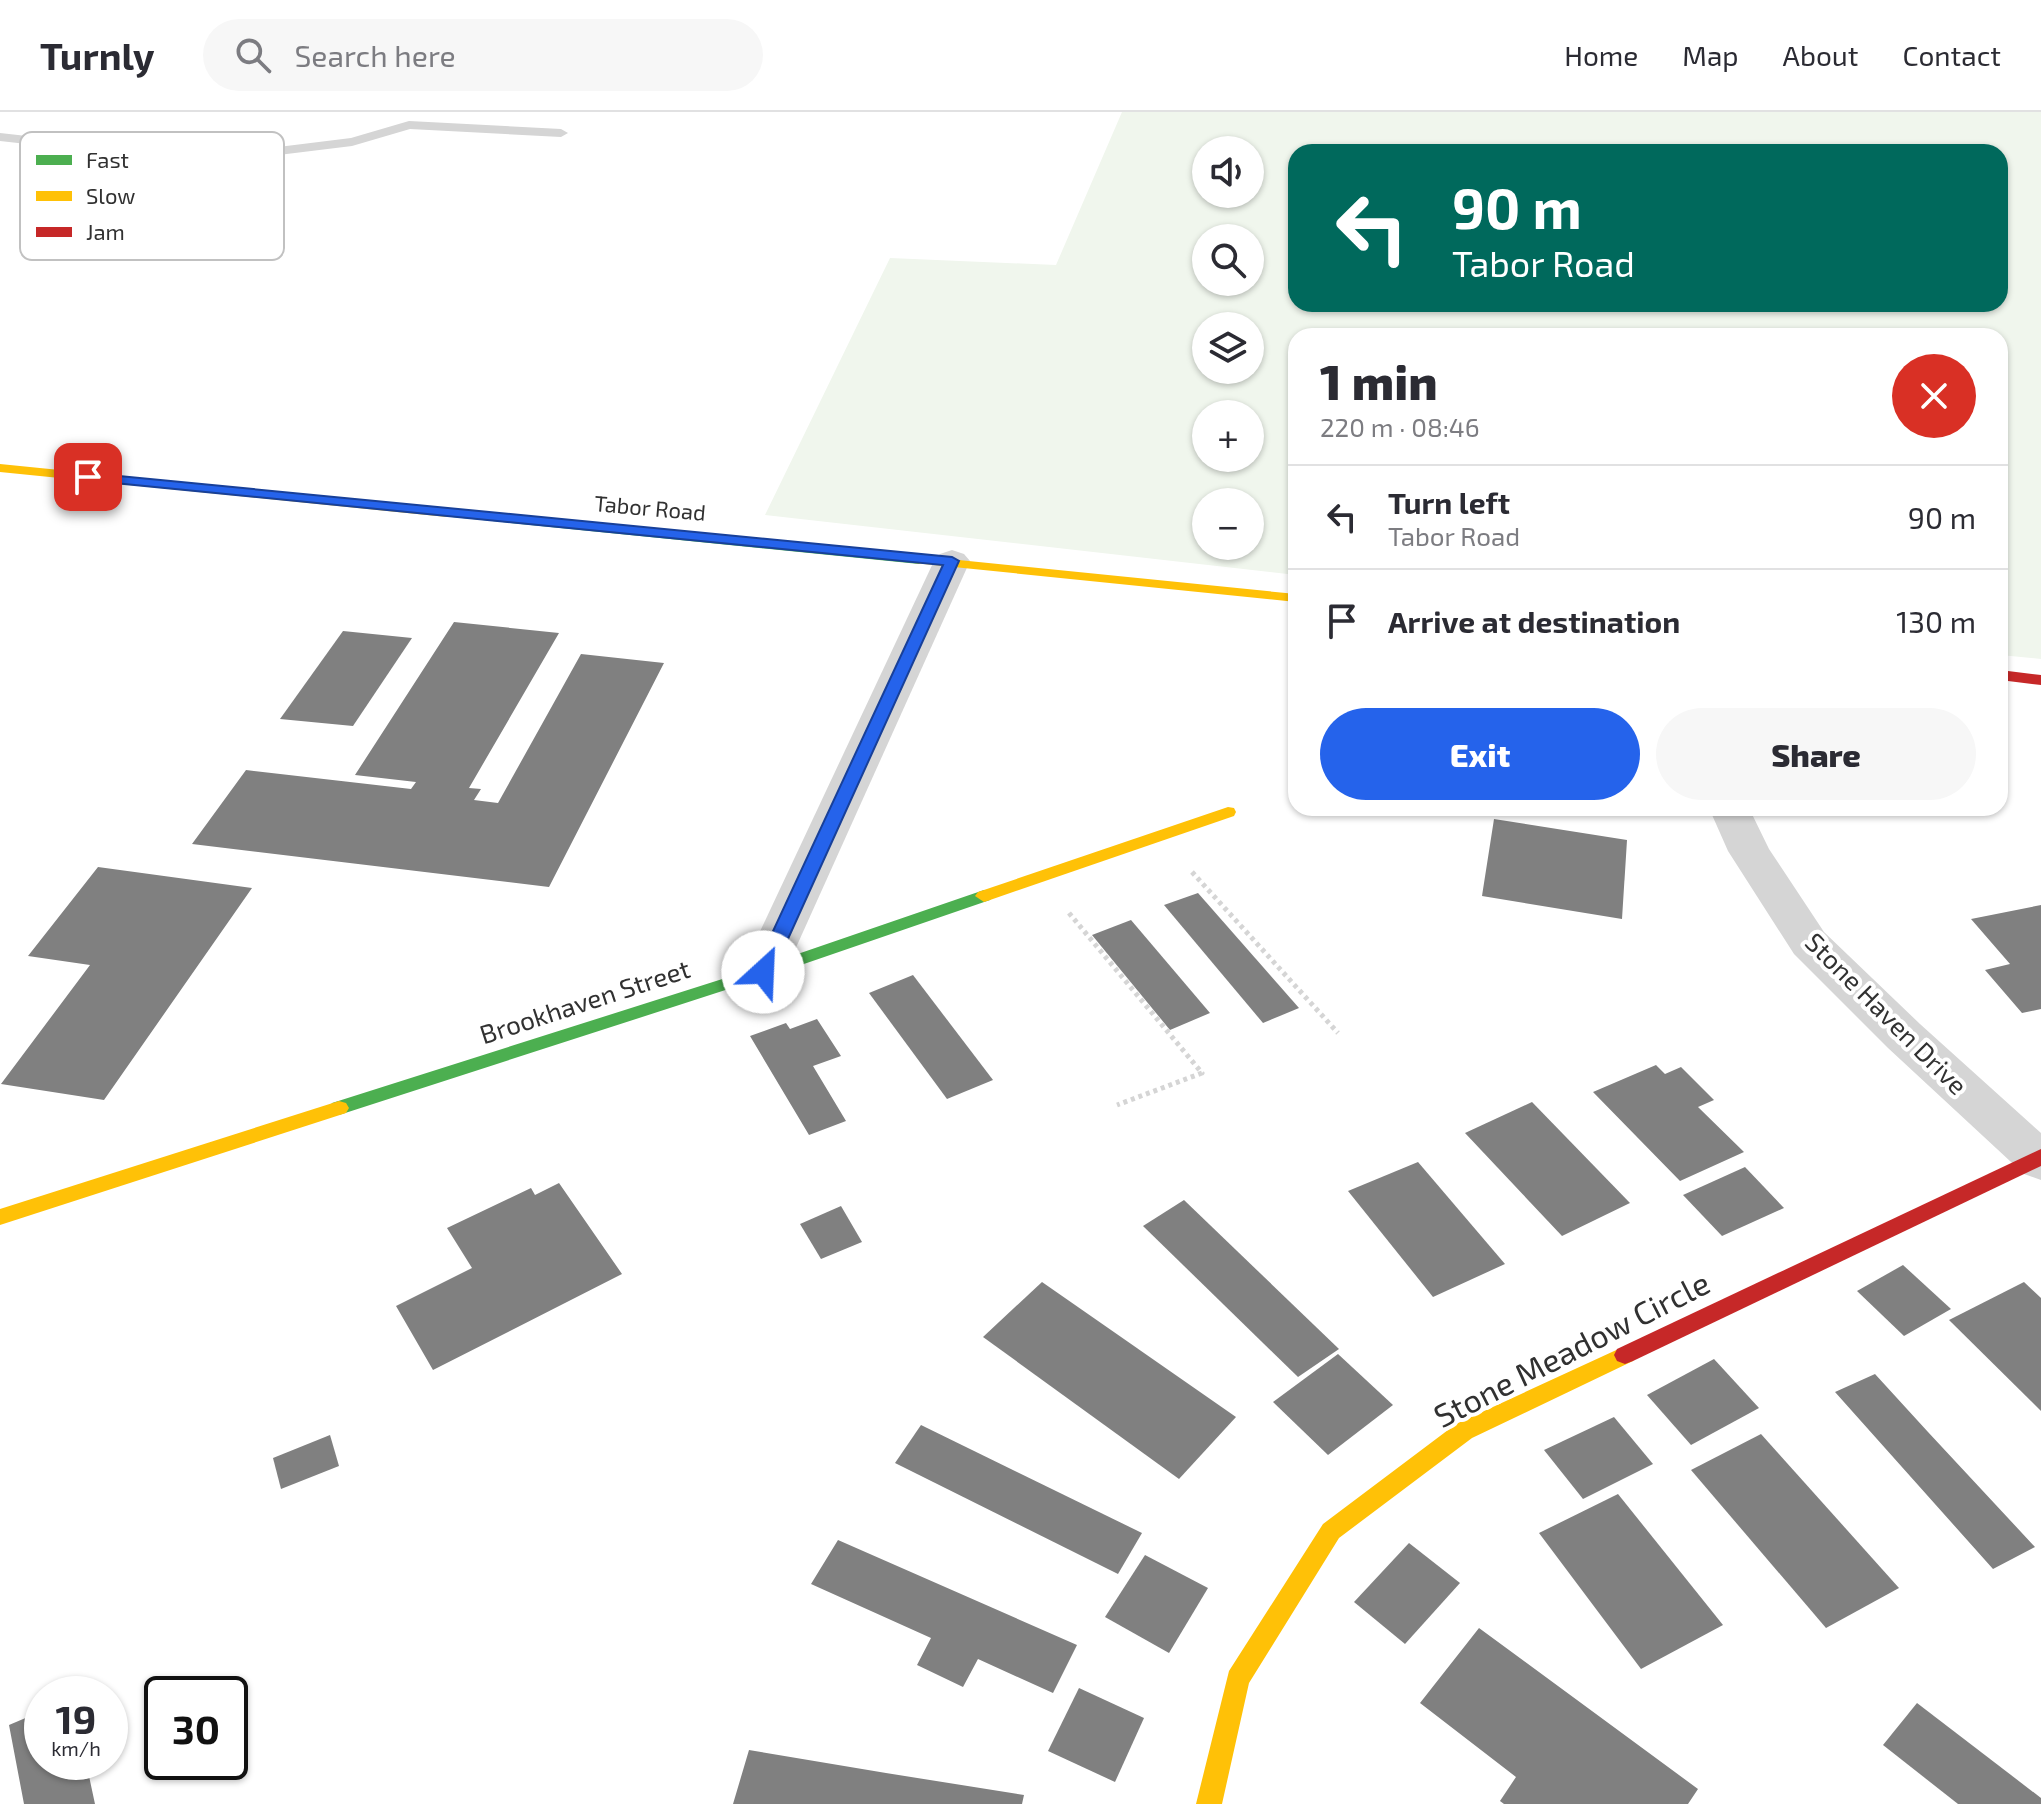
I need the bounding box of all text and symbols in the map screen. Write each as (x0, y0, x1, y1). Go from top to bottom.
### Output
search box (203, 19, 763, 91)
text: Turnly (40, 32, 155, 78)
icon: search (231, 33, 275, 77)
text: Search here (295, 37, 456, 73)
text: Home (1564, 38, 1638, 72)
text: Map (1682, 38, 1739, 72)
text: About (1783, 38, 1858, 72)
text: Contact (1902, 38, 2001, 72)
legend (20, 132, 284, 260)
map controls (1192, 136, 1264, 560)
button: sound (1192, 136, 1264, 208)
text: Fast (86, 146, 129, 172)
text: 90 m (1452, 173, 1582, 240)
icon: left (1320, 176, 1424, 280)
text: Slow (86, 182, 135, 208)
text: Jam (86, 218, 125, 244)
button: search (1192, 224, 1264, 296)
text: Tabor Road (1452, 241, 1635, 284)
button: layers (1192, 312, 1264, 384)
text: 1 min (1320, 352, 1438, 410)
button: close (1892, 354, 1976, 438)
button: + (1192, 400, 1264, 472)
text: 220 m · 08:46 (1320, 411, 1480, 442)
pin (54, 443, 122, 511)
icon: arrive (66, 455, 110, 499)
text: Turn left (1388, 484, 1510, 520)
button: − (1192, 488, 1264, 560)
street label: Tabor Road (593, 489, 707, 525)
icon: left (1320, 495, 1364, 539)
text: 90 m (1908, 499, 1976, 535)
text: Tabor Road (1388, 520, 1520, 551)
icon: arrive (1320, 599, 1364, 643)
text: Arrive at destination (1388, 603, 1680, 639)
text: 130 m (1896, 603, 1976, 639)
button: Exit (1320, 708, 1640, 800)
button: Share (1656, 708, 1976, 800)
street label: Stone Haven Drive (1800, 926, 1974, 1100)
position arrow (721, 930, 805, 1014)
street label: Brookhaven Street (476, 952, 694, 1049)
street label: Stone Meadow Circle (1427, 1262, 1715, 1434)
speed limit sign: 30 (144, 1676, 248, 1780)
text: 19 (56, 1694, 96, 1742)
text: km/h (51, 1736, 101, 1760)

